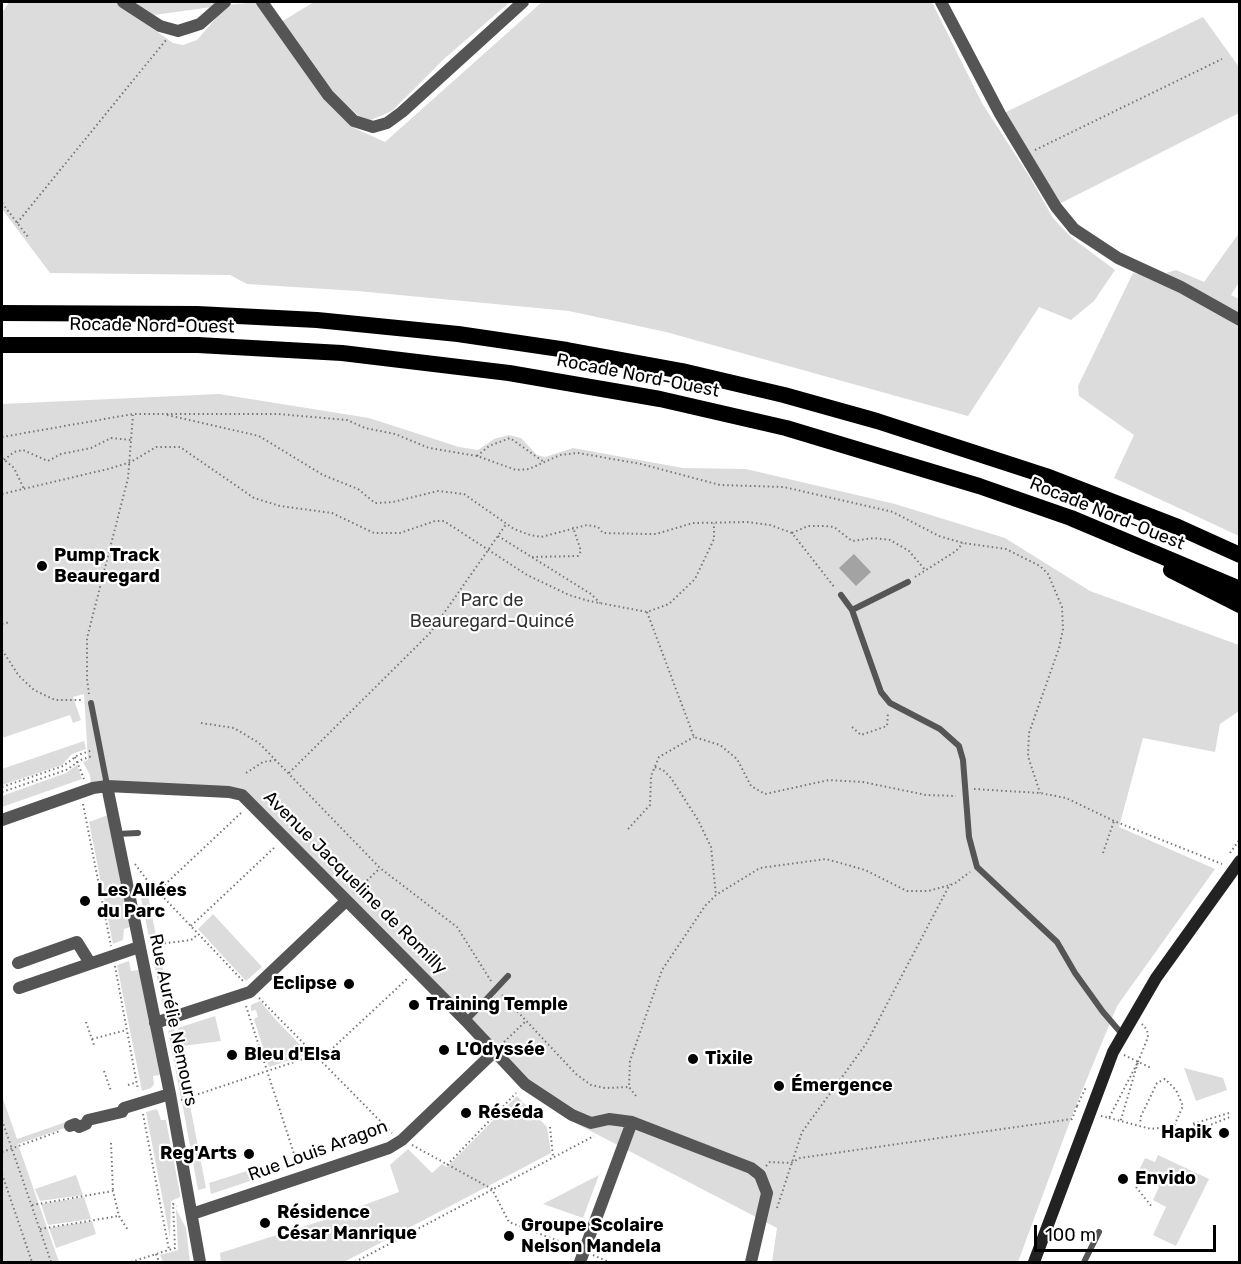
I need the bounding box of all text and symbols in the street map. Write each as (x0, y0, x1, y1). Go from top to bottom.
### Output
street label: Rocade Nord-Ouest (69, 314, 235, 338)
street label: Rocade Nord-Ouest (555, 350, 721, 402)
street label: Rocade Nord-Ouest (1026, 473, 1188, 555)
place label: Pump Track Beauregard (54, 545, 160, 588)
marker: Pump Track Beauregard (35, 559, 49, 573)
park label: Parc de Beauregard-Quincé (410, 590, 574, 632)
street label: Avenue Jacqueline de Romilly (259, 787, 451, 979)
place label: Les Allées du Parc (97, 880, 187, 922)
marker: Les Allées du Parc (78, 894, 92, 908)
street label: Rue Aurélie Nemours (144, 932, 202, 1108)
place label: Eclipse (273, 973, 337, 995)
marker: Eclipse (342, 977, 356, 991)
place label: Training Temple (426, 994, 568, 1016)
marker: Training Temple (407, 998, 421, 1012)
place label: L'Odyssée (456, 1039, 545, 1061)
marker: L'Odyssée (437, 1043, 451, 1057)
place label: Bleu d'Elsa (244, 1044, 341, 1066)
marker: Bleu d'Elsa (225, 1048, 239, 1062)
place label: Tixile (705, 1048, 753, 1070)
marker: Tixile (686, 1052, 700, 1066)
place label: Émergence (791, 1075, 893, 1097)
marker: Émergence (772, 1079, 786, 1093)
place label: Réséda (478, 1102, 544, 1124)
marker: Réséda (459, 1106, 473, 1120)
street label: Rue Louis Aragon (245, 1116, 391, 1186)
place label: Hapik (1161, 1122, 1212, 1144)
marker: Hapik (1217, 1126, 1231, 1140)
place label: Reg'Arts (160, 1143, 237, 1165)
marker: Reg'Arts (242, 1147, 256, 1161)
place label: Envido (1135, 1168, 1196, 1190)
marker: Envido (1116, 1172, 1130, 1186)
place label: Résidence César Manrique (277, 1202, 417, 1244)
scale bar (1037, 1213, 1218, 1251)
place label: Groupe Scolaire Nelson Mandela (521, 1215, 664, 1258)
marker: Résidence César Manrique (258, 1216, 272, 1230)
text: 100 m (1045, 1224, 1096, 1246)
marker: Groupe Scolaire Nelson Mandela (502, 1229, 516, 1243)

